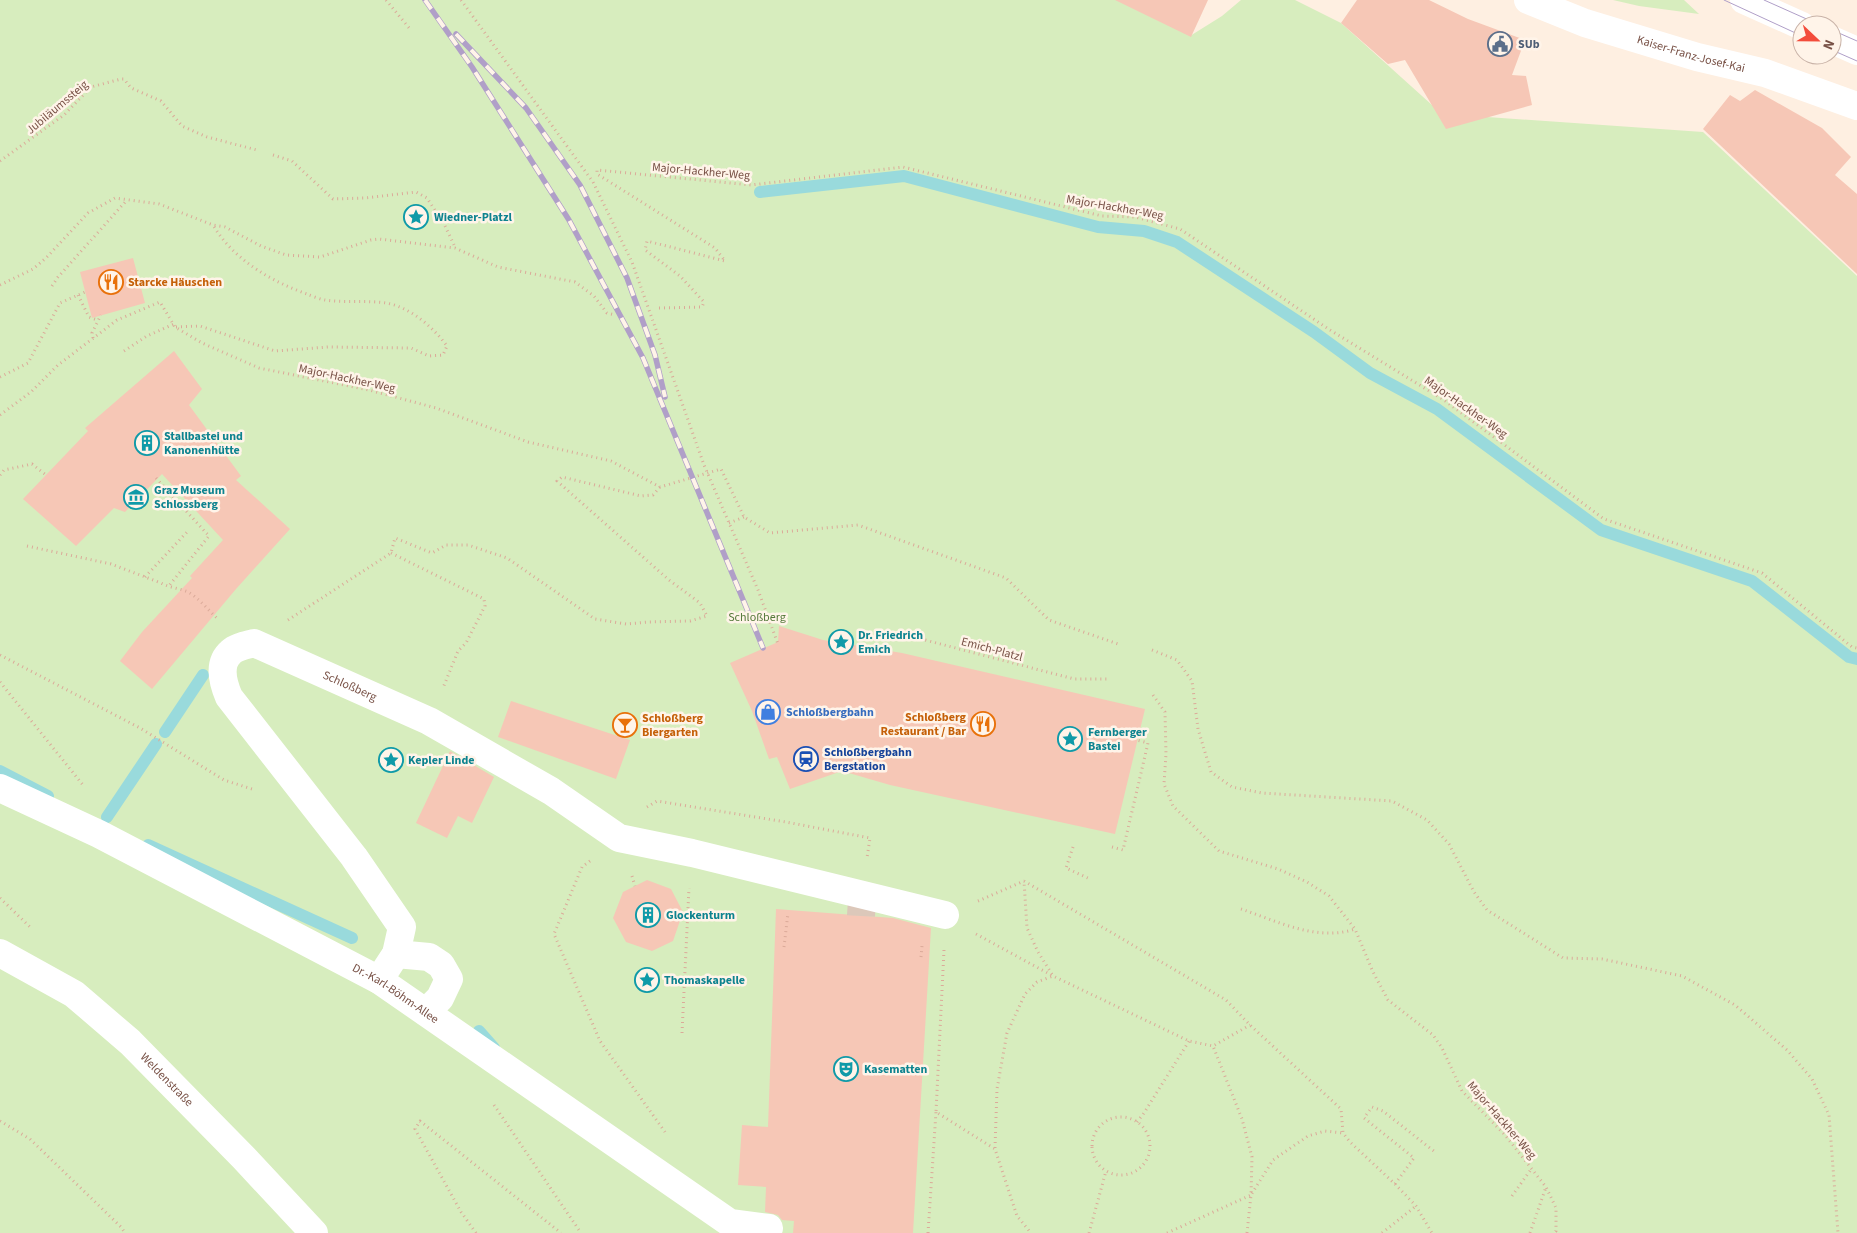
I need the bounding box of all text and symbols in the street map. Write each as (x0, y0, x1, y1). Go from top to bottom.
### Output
north arrow (1792, 15, 1842, 65)
public building icon: SUb (1487, 31, 1513, 57)
street label: Kaiser-Franz-Josef-Kai (1635, 31, 1747, 77)
place label: SUb (1518, 36, 1540, 53)
text: N (1817, 36, 1839, 53)
street label: Jubiläumssteig (23, 76, 92, 138)
street label: Major-Hackher-Weg (651, 159, 751, 184)
street label: Major-Hackher-Weg (1065, 191, 1165, 224)
place icon: Wiedner-Platzl (403, 204, 429, 230)
place label: Wiedner-Platzl (434, 209, 512, 226)
restaurant icon: Starcke Häuschen (98, 269, 124, 295)
place label: Starcke Häuschen (128, 274, 222, 291)
street label: Major-Hackher-Weg (297, 360, 397, 397)
street label: Major-Hackher-Weg (1421, 372, 1511, 443)
place label: Stallbastei und Kanonenhütte (164, 428, 243, 459)
building icon: Stallbastei und Kanonenhütte (134, 430, 160, 456)
place label: Graz Museum Schlossberg (154, 482, 225, 513)
museum icon: Graz Museum Schlossberg (123, 484, 149, 510)
park label: Schloßberg (728, 609, 786, 626)
place label: Dr. Friedrich Emich (858, 627, 923, 658)
place icon: Dr. Friedrich Emich (828, 629, 854, 655)
street label: Emich-Platzl (959, 633, 1024, 666)
street label: Schloßberg (320, 667, 379, 706)
shop icon: Schloßbergbahn (755, 699, 781, 725)
place label: Schloßbergbahn (786, 704, 874, 721)
place label: Schloßberg Restaurant / Bar (881, 709, 967, 740)
place label: Schloßberg Biergarten (642, 710, 704, 741)
restaurant icon: Schloßberg Restaurant / Bar (970, 711, 996, 737)
bar icon: Schloßberg Biergarten (612, 712, 638, 738)
place label: Fernberger Bastei (1088, 724, 1147, 755)
place icon: Fernberger Bastei (1057, 726, 1083, 752)
place label: Schloßbergbahn Bergstation (824, 744, 912, 775)
station icon: Schloßbergbahn Bergstation (793, 746, 819, 772)
place icon: Kepler Linde (378, 747, 404, 773)
place label: Kepler Linde (408, 752, 475, 769)
building icon: Glockenturm (635, 902, 661, 928)
place label: Glockenturm (666, 907, 735, 924)
street label: Dr.-Karl-Böhm-Allee (349, 960, 442, 1028)
place icon: Thomaskapelle (634, 967, 660, 993)
place label: Thomaskapelle (664, 972, 745, 989)
street label: Weldenstraße (136, 1049, 197, 1111)
theatre icon: Kasematten (833, 1056, 859, 1082)
place label: Kasematten (864, 1061, 928, 1078)
street label: Major-Hackher-Weg (1463, 1078, 1540, 1163)

